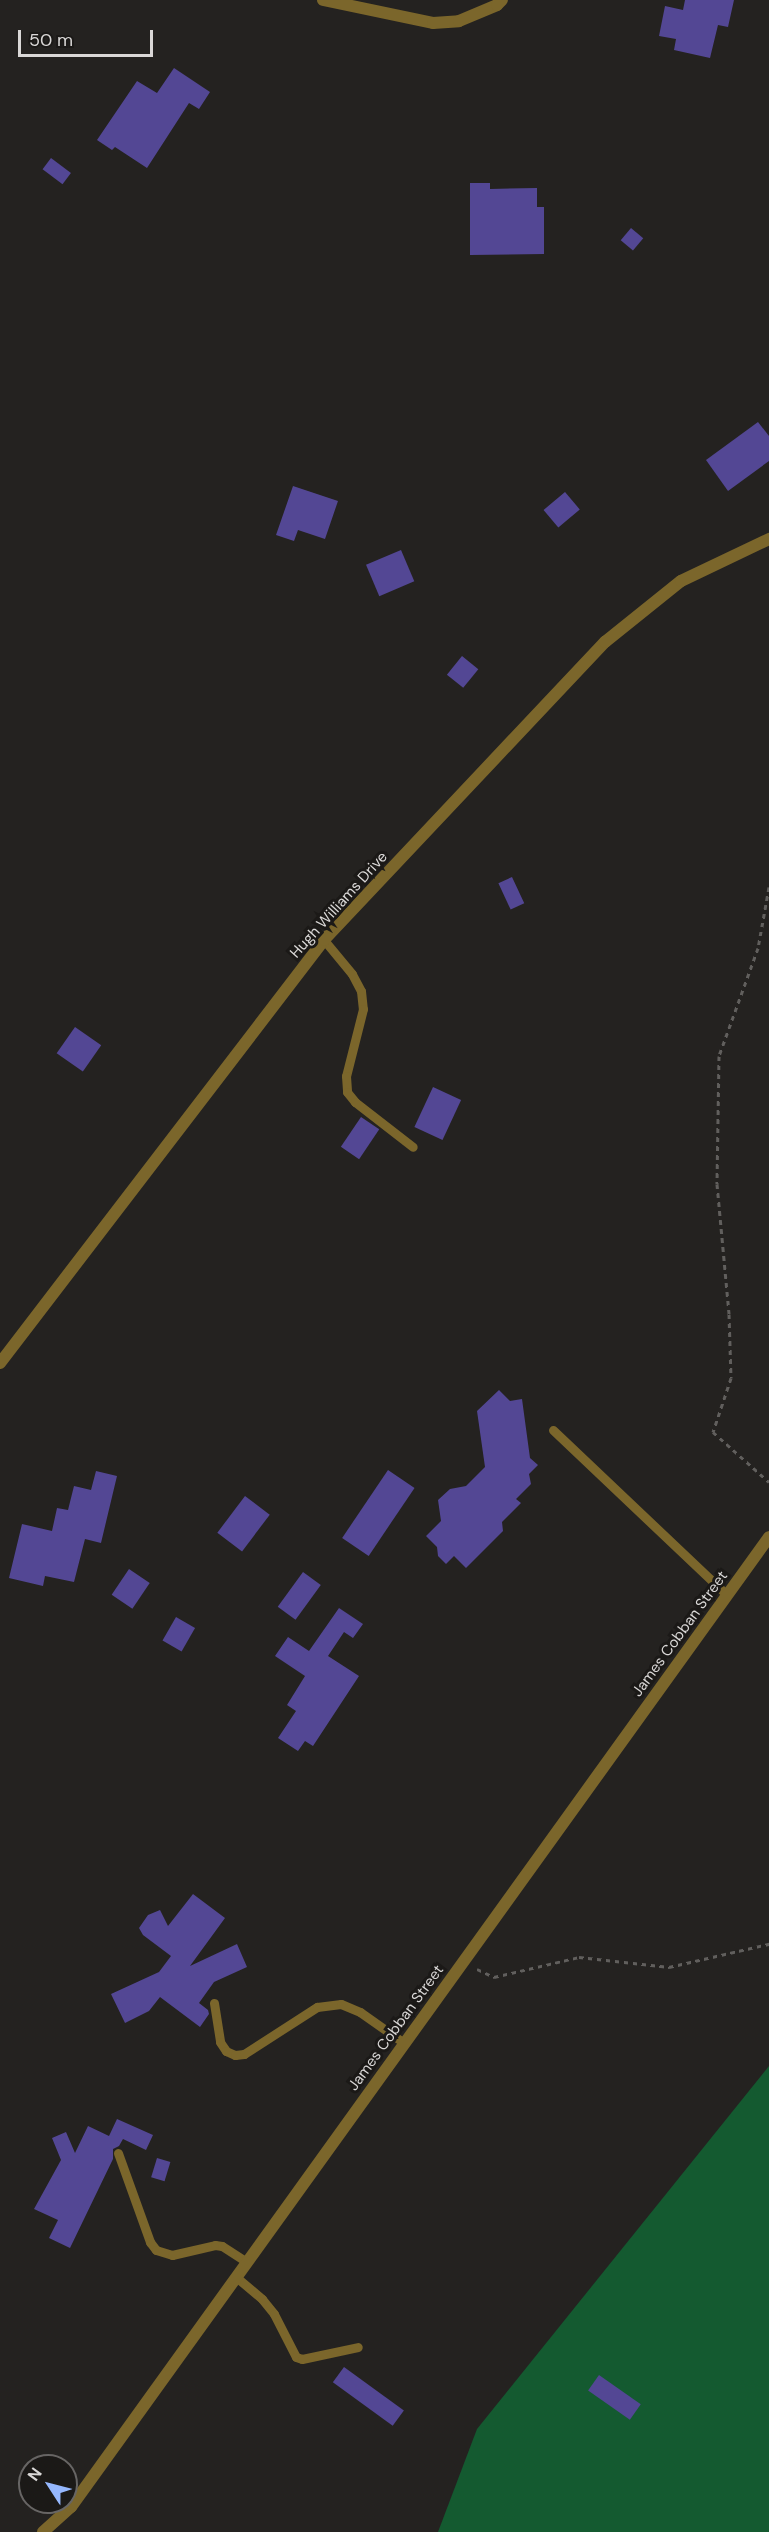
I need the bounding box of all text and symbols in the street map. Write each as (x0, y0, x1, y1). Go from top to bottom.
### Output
scale bar (21, 18, 156, 56)
text: 50 m (29, 28, 73, 52)
street label: Hugh Williams Drive (287, 848, 391, 962)
street label: James Cobban Street (628, 1568, 732, 1700)
street label: James Cobban Street (344, 1962, 448, 2094)
north arrow (18, 2454, 78, 2514)
text: N (23, 2463, 47, 2485)

